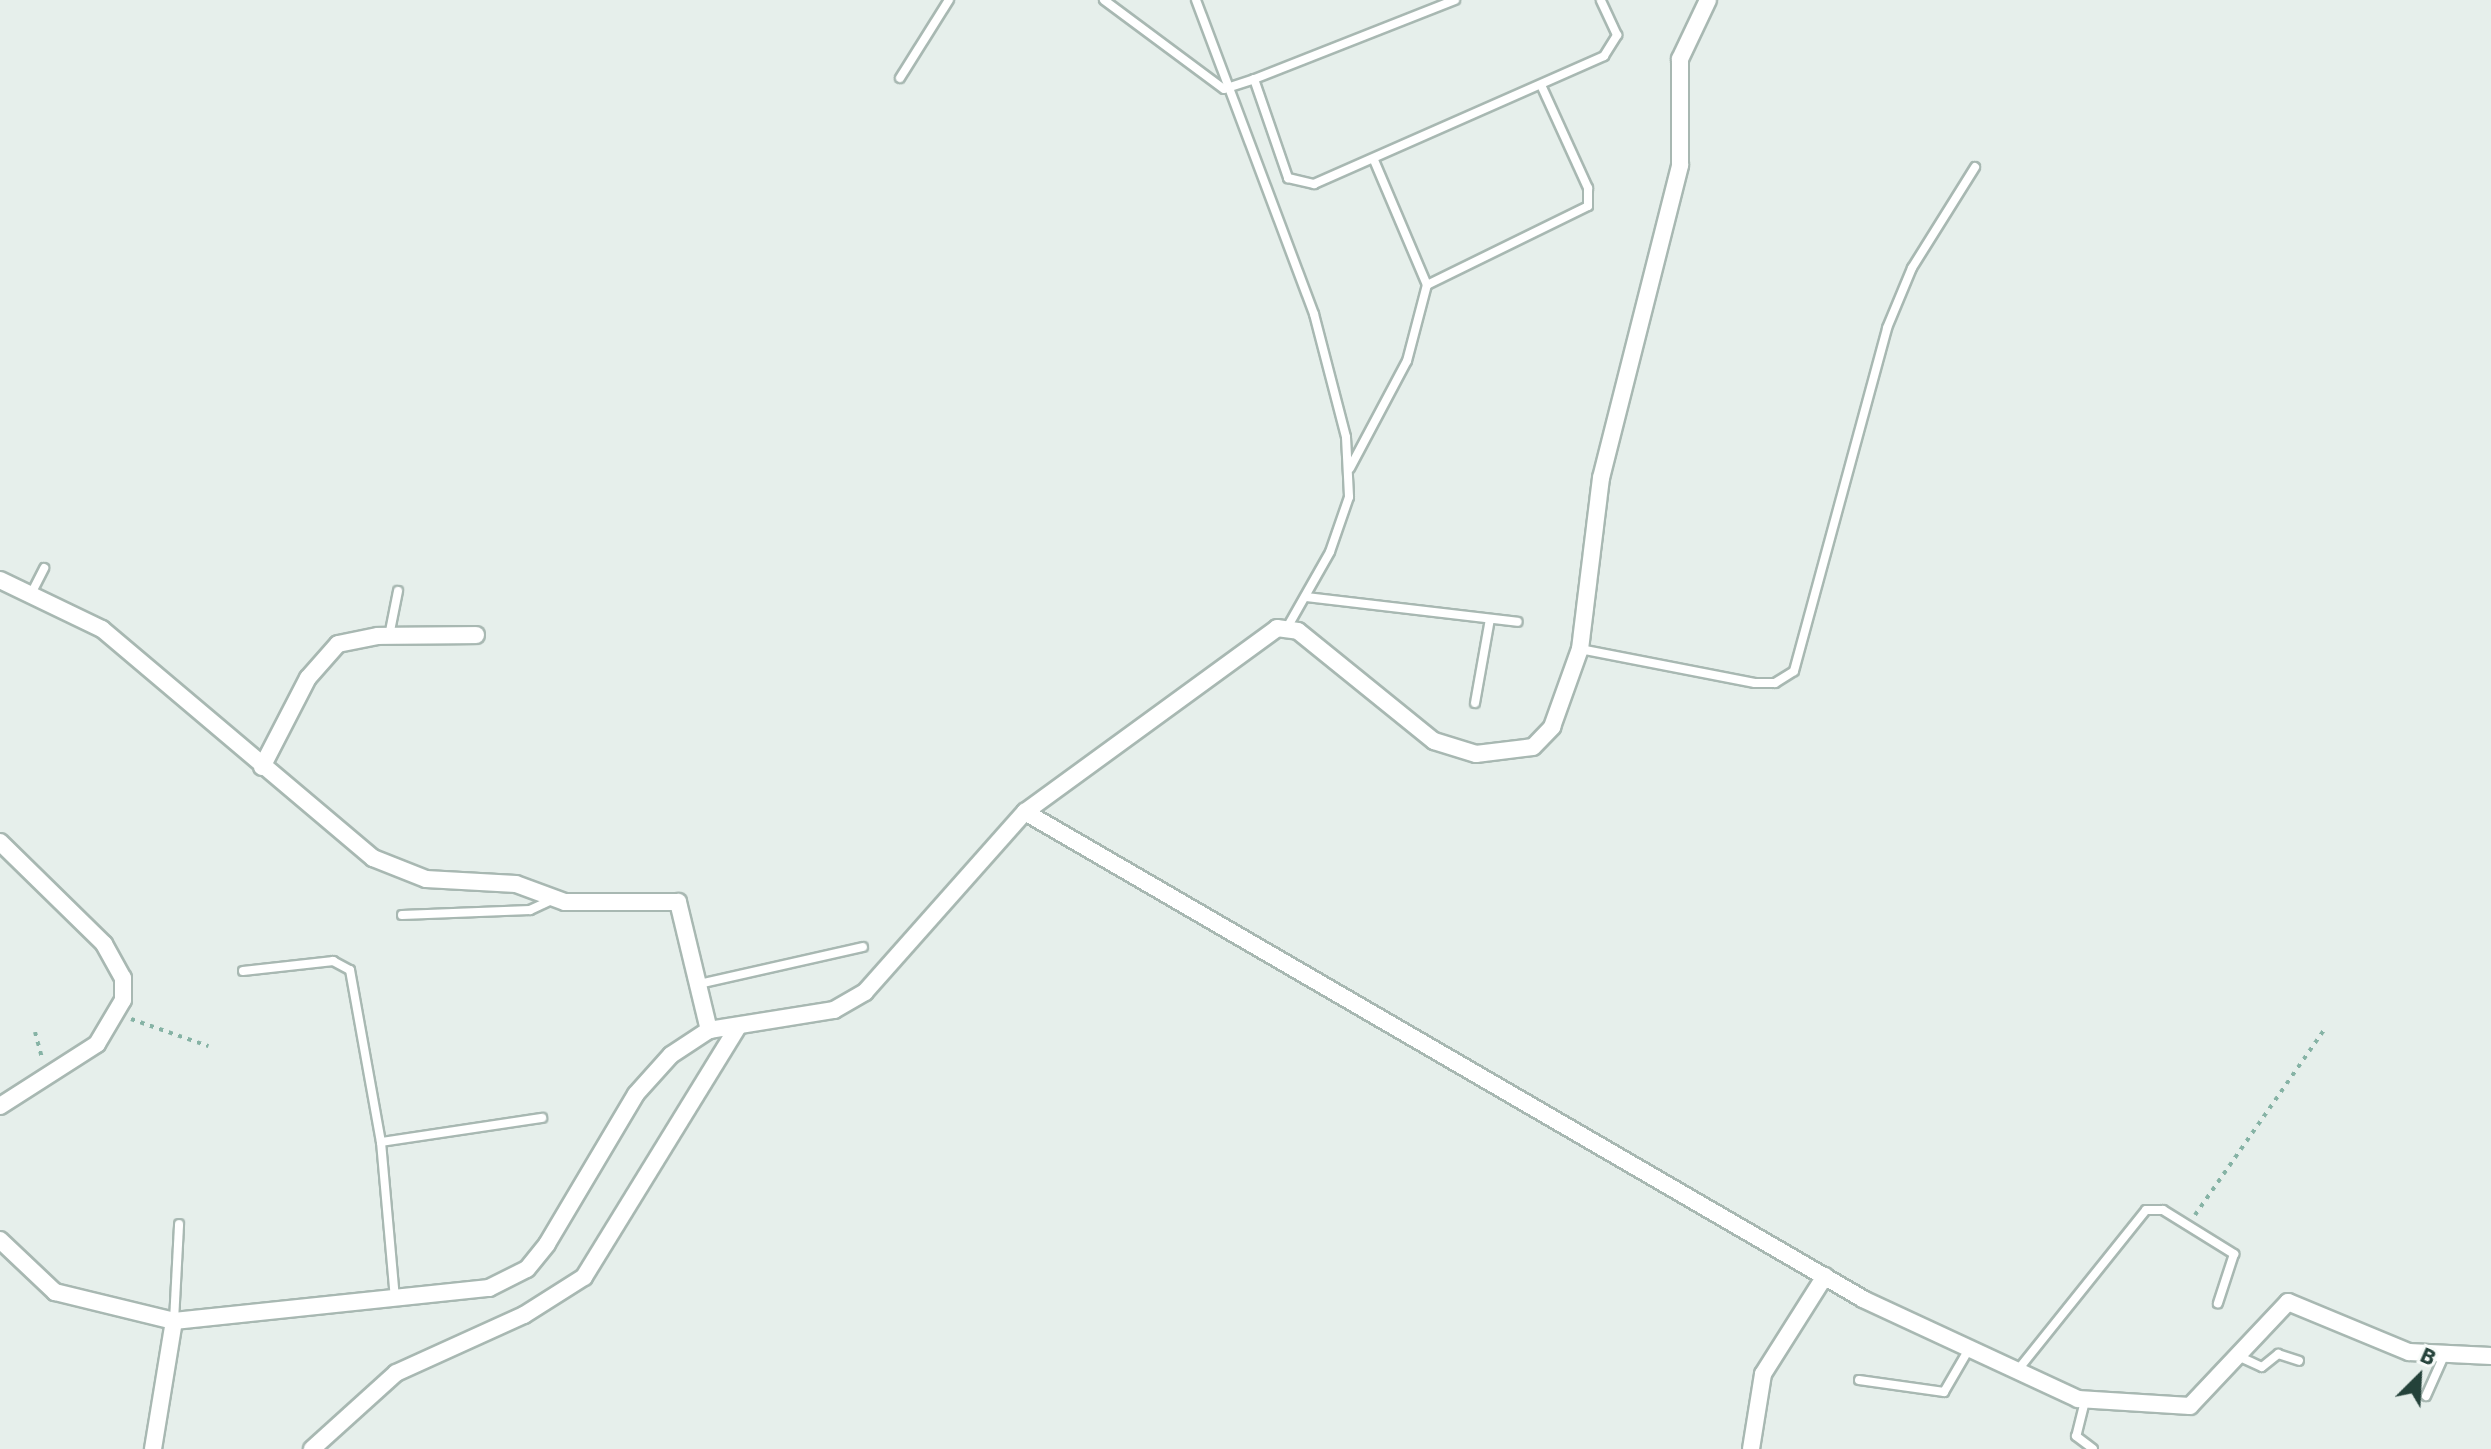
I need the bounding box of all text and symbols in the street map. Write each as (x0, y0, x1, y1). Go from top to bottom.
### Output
north arrow (2379, 1337, 2459, 1417)
text: B (2416, 1338, 2442, 1372)

